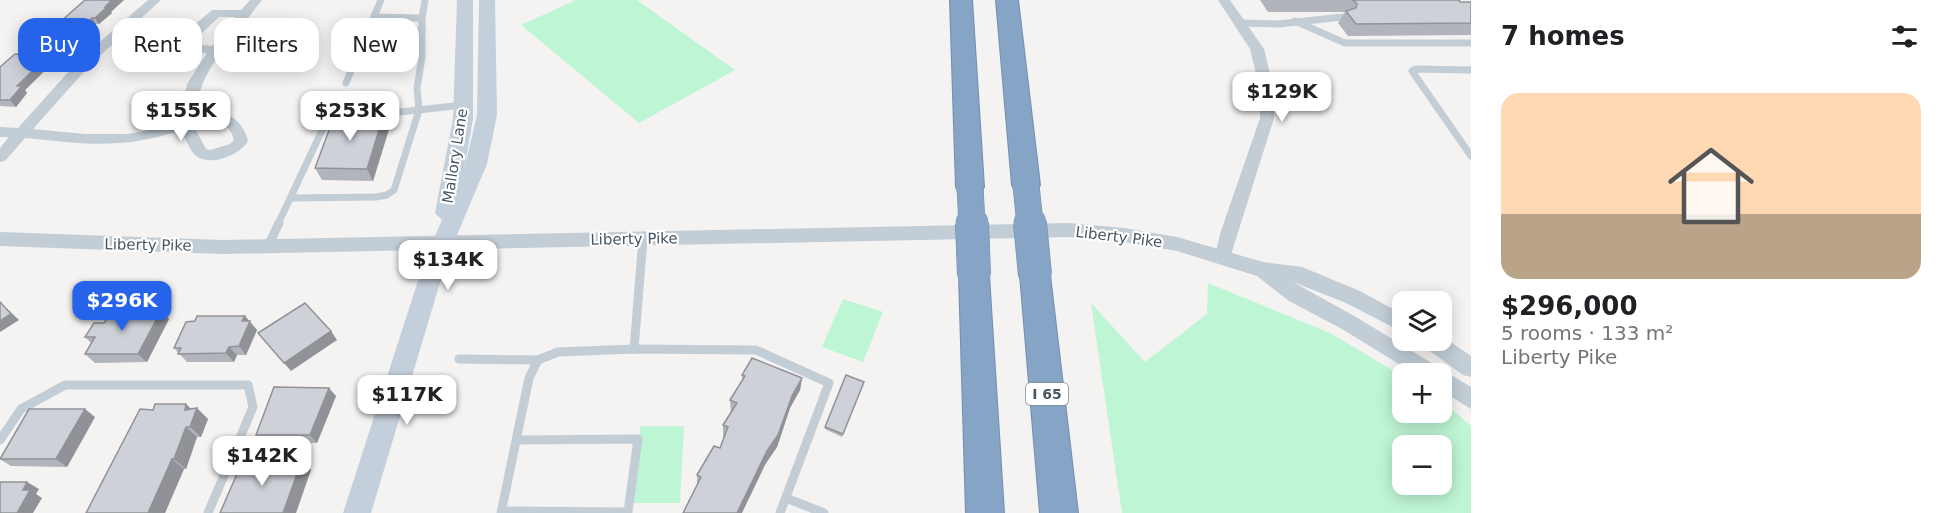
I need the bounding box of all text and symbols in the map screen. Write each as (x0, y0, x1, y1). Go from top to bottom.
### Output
chip: Buy (18, 18, 100, 72)
chip: Rent (112, 18, 202, 72)
chip: Filters (214, 18, 319, 72)
chip: New (331, 18, 419, 72)
icon: filters (1888, 20, 1921, 53)
text: 7 homes (1501, 21, 1625, 51)
pin: $129K (1240, 72, 1324, 123)
text: $129K (1246, 79, 1318, 103)
pin: $155K (139, 91, 223, 142)
pin: $253K (308, 91, 392, 142)
text: $155K (145, 98, 217, 122)
text: $253K (314, 98, 386, 122)
street label: Mallory Lane (439, 107, 471, 205)
icon: home (1657, 132, 1765, 240)
street label: Liberty Pike (1075, 223, 1163, 251)
street label: Liberty Pike (590, 229, 678, 249)
street label: Liberty Pike (104, 235, 192, 255)
pin: $134K (406, 240, 490, 291)
text: $134K (412, 247, 484, 271)
pin: $296K (80, 281, 164, 332)
text: $296K (86, 288, 158, 312)
map controls (1392, 291, 1452, 495)
button: layers (1392, 291, 1452, 351)
text: $296,000 (1501, 291, 1638, 321)
text: 5 rooms · 133 m² (1501, 321, 1673, 345)
text: Liberty Pike (1501, 345, 1617, 369)
button: + (1392, 363, 1452, 423)
pin: $117K (365, 375, 449, 426)
text: $117K (371, 382, 443, 406)
road number: I 65 (1026, 383, 1068, 405)
button: − (1392, 435, 1452, 495)
pin: $142K (220, 436, 304, 487)
text: $142K (226, 443, 298, 467)

